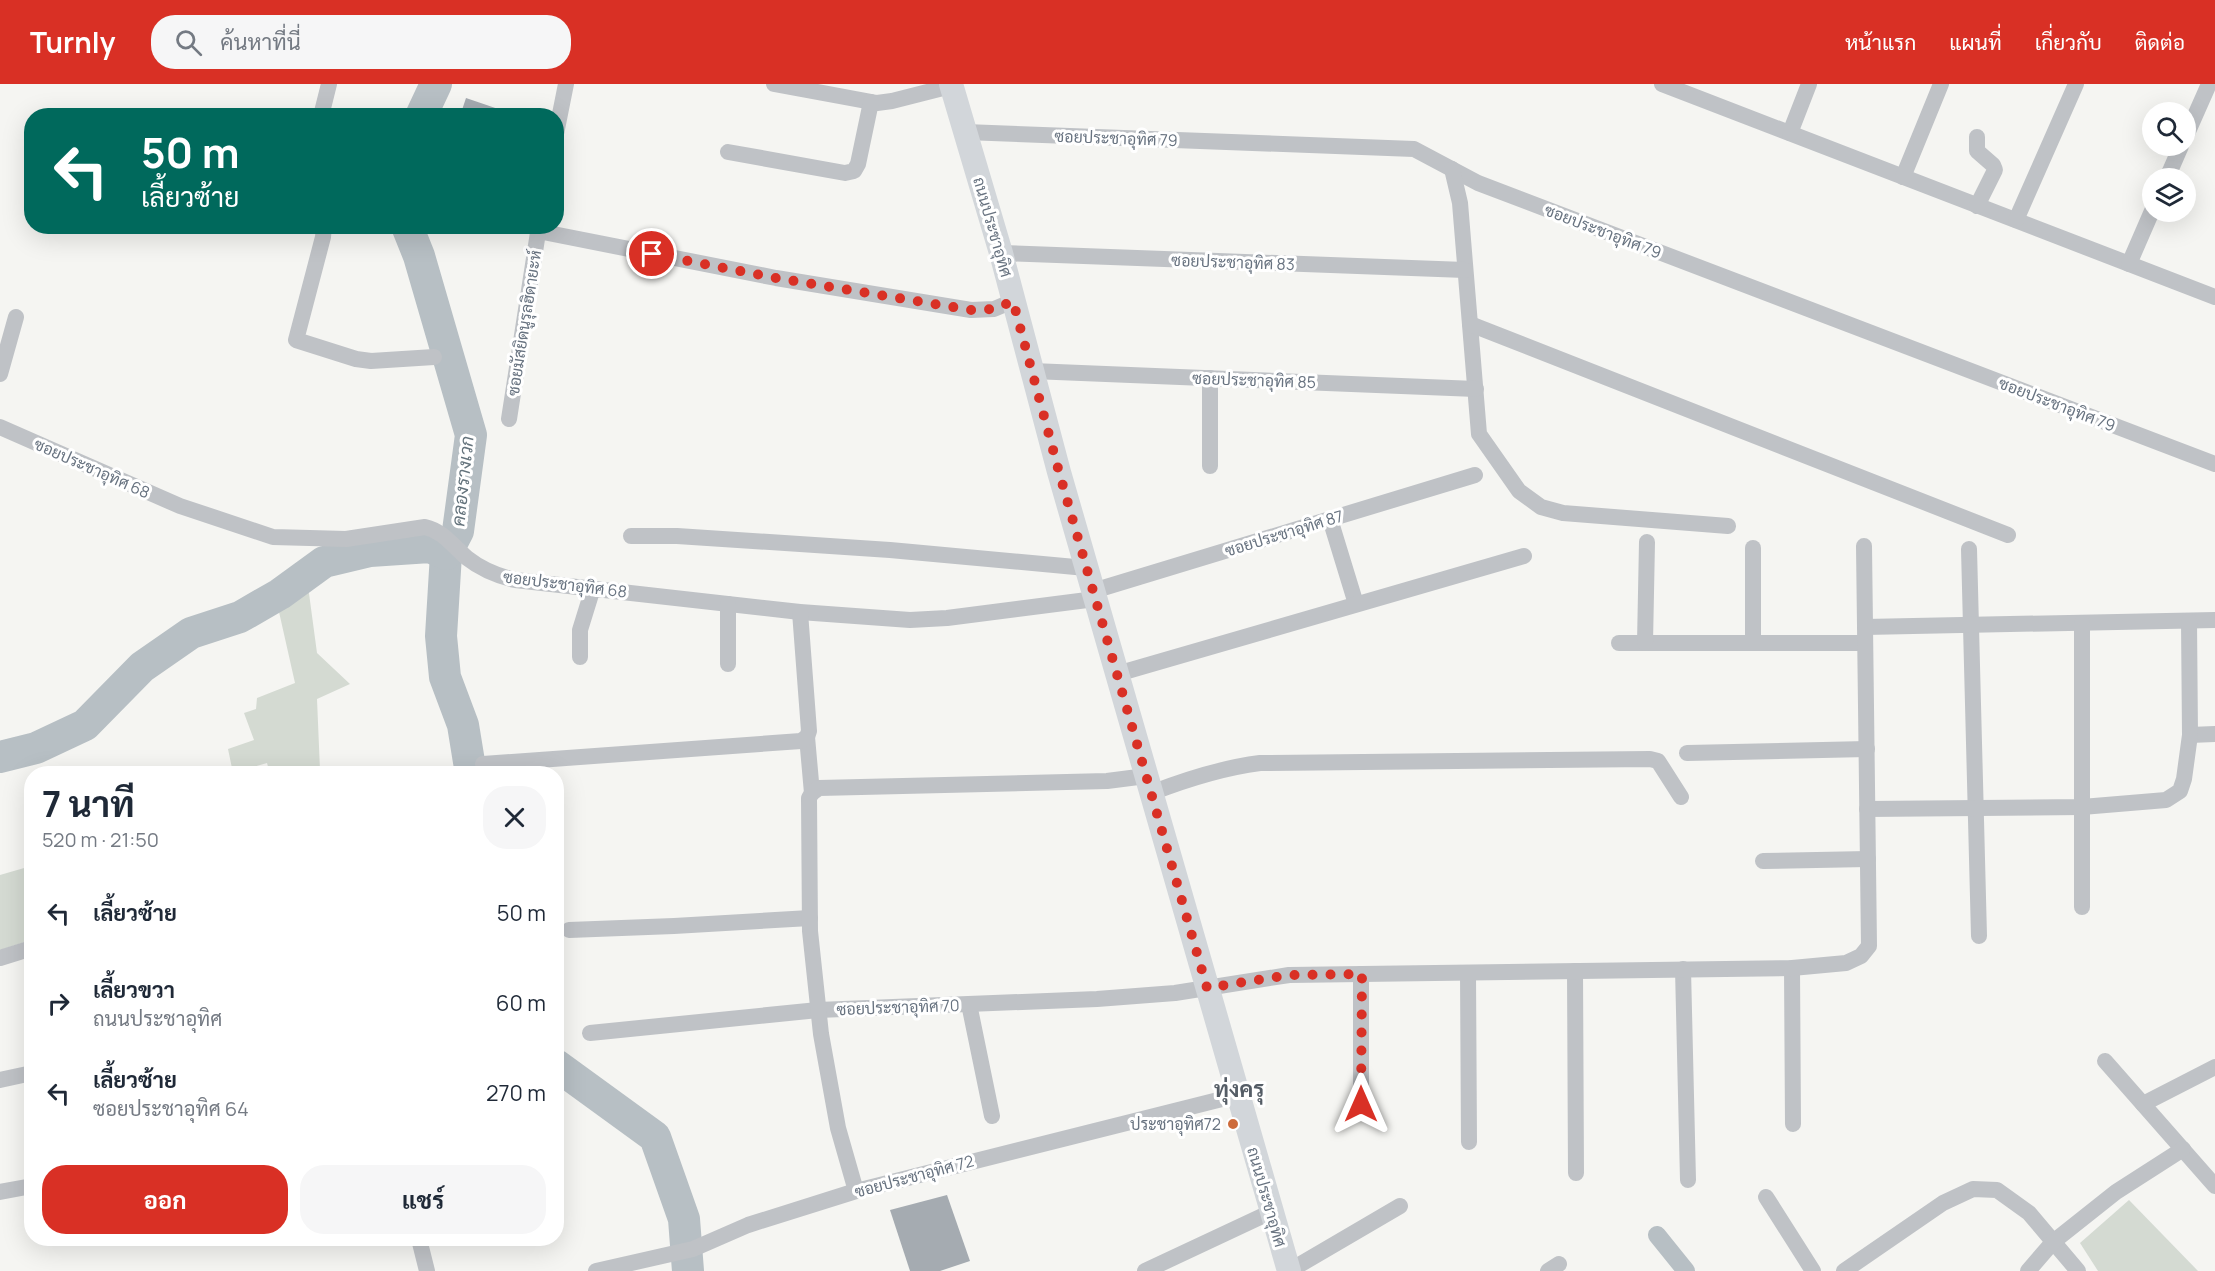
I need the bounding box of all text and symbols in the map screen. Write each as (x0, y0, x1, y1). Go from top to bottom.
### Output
search box (151, 15, 571, 69)
text: Turnly (30, 23, 115, 61)
icon: search (172, 26, 205, 59)
text: ค้นหาที่นี่ (220, 27, 301, 57)
text: หน้าแรก (1845, 28, 1916, 56)
text: แผนที่ (1949, 28, 2002, 56)
text: เกี่ยวกับ (2035, 28, 2102, 56)
text: ติดต่อ (2135, 28, 2185, 56)
map controls (2142, 102, 2196, 222)
button: search (2142, 102, 2196, 156)
text: 50 m (141, 123, 239, 181)
street label: ซอยประชาอุทิศ 79 (1054, 125, 1178, 152)
icon: left (42, 132, 120, 210)
button: layers (2142, 168, 2196, 222)
street label: ถนนประชาอุทิศ (967, 174, 1018, 280)
text: เลี้ยวซ้าย (141, 178, 239, 215)
street label: ซอยประชาอุทิศ 79 (1541, 199, 1665, 264)
pin (626, 228, 677, 279)
icon: arrive (635, 237, 668, 270)
street label: ซอยมัสยิดนูรุลฮิดายะห์ (501, 248, 547, 398)
street label: ซอยประชาอุทิศ 83 (1171, 249, 1295, 276)
street label: ซอยประชาอุทิศ 85 (1192, 367, 1316, 394)
street label: ซอยประชาอุทิศ 79 (1995, 372, 2119, 437)
street label: ซอยประชาอุทิศ 68 (30, 433, 153, 504)
water label: คลองรางเวก (445, 435, 479, 527)
street label: ซอยประชาอุทิศ 87 (1222, 505, 1346, 562)
street label: ซอยประชาอุทิศ 68 (502, 565, 628, 604)
text: 7 นาที (42, 779, 135, 828)
button: close (483, 786, 546, 849)
text: 520 m · 21:50 (42, 826, 159, 853)
icon: left (42, 897, 75, 930)
text: เลี้ยวซ้าย (93, 898, 177, 928)
text: 50 m (497, 898, 546, 928)
text: เลี้ยวขวา (93, 975, 175, 1005)
icon: right (42, 987, 75, 1020)
text: 60 m (496, 988, 546, 1018)
street label: ซอยประชาอุทิศ 70 (836, 994, 960, 1021)
text: ถนนประชาอุทิศ (93, 1005, 222, 1032)
text: เลี้ยวซ้าย (93, 1065, 177, 1095)
position arrow (1329, 1072, 1393, 1136)
district label: ทุ่งครุ (1214, 1074, 1264, 1105)
icon: left (42, 1077, 75, 1110)
text: 270 m (486, 1078, 546, 1108)
text: ซอยประชาอุทิศ 64 (93, 1095, 249, 1122)
place label: ประชาอุทิศ72 (1130, 1113, 1221, 1136)
marker: ประชาอุทิศ72 (1226, 1117, 1240, 1131)
street label: ถนนประชาอุทิศ (1241, 1144, 1292, 1250)
street label: ซอยประชาอุทิศ 72 (852, 1150, 976, 1203)
button: ออก (42, 1165, 288, 1234)
button: แชร์ (300, 1165, 546, 1234)

